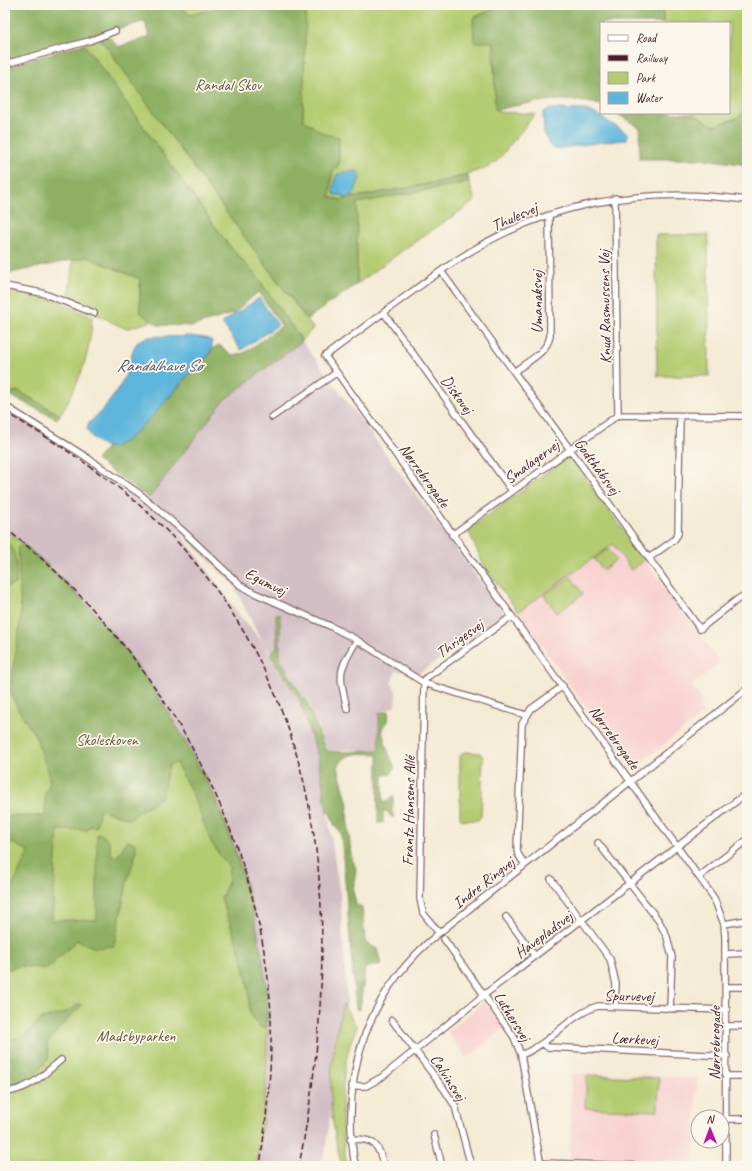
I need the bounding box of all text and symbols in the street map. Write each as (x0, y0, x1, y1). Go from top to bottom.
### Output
legend (600, 22, 730, 114)
text: Road (636, 30, 658, 46)
text: Railway (636, 50, 668, 66)
text: Park (636, 70, 657, 86)
park label: Randal Skov (195, 75, 263, 95)
text: Water (636, 90, 664, 106)
street label: Thulesvej (488, 197, 543, 236)
street label: Knud Rasmussens Vej (594, 248, 616, 364)
street label: Umanaksvej (527, 269, 547, 333)
water label: Randalhave Sø (117, 355, 205, 376)
street label: Diskovej (436, 371, 479, 419)
street label: Smalagervej (500, 434, 564, 488)
street label: Godthåbsvej (570, 434, 626, 500)
street label: Nørrebrogade (394, 440, 455, 513)
street label: Egumvej (242, 563, 291, 601)
street label: Thrigesvej (432, 614, 489, 663)
street label: Nørrebrogade (584, 702, 645, 775)
park label: Skoleskoven (76, 730, 139, 750)
street label: Frantz Hansens Allé (398, 753, 420, 866)
street label: Indre Ringvej (449, 851, 520, 913)
street label: Havepladsvej (511, 906, 578, 963)
street label: Spurvevej (604, 986, 657, 1006)
street label: Luthersvej (489, 988, 536, 1047)
street label: Nørrebrogade (705, 1004, 725, 1080)
park label: Madsbyparken (96, 1026, 176, 1046)
street label: Lærkevej (611, 1028, 660, 1050)
street label: Calvinsvej (426, 1050, 472, 1106)
north arrow (690, 1109, 730, 1149)
text: N (706, 1112, 716, 1126)

